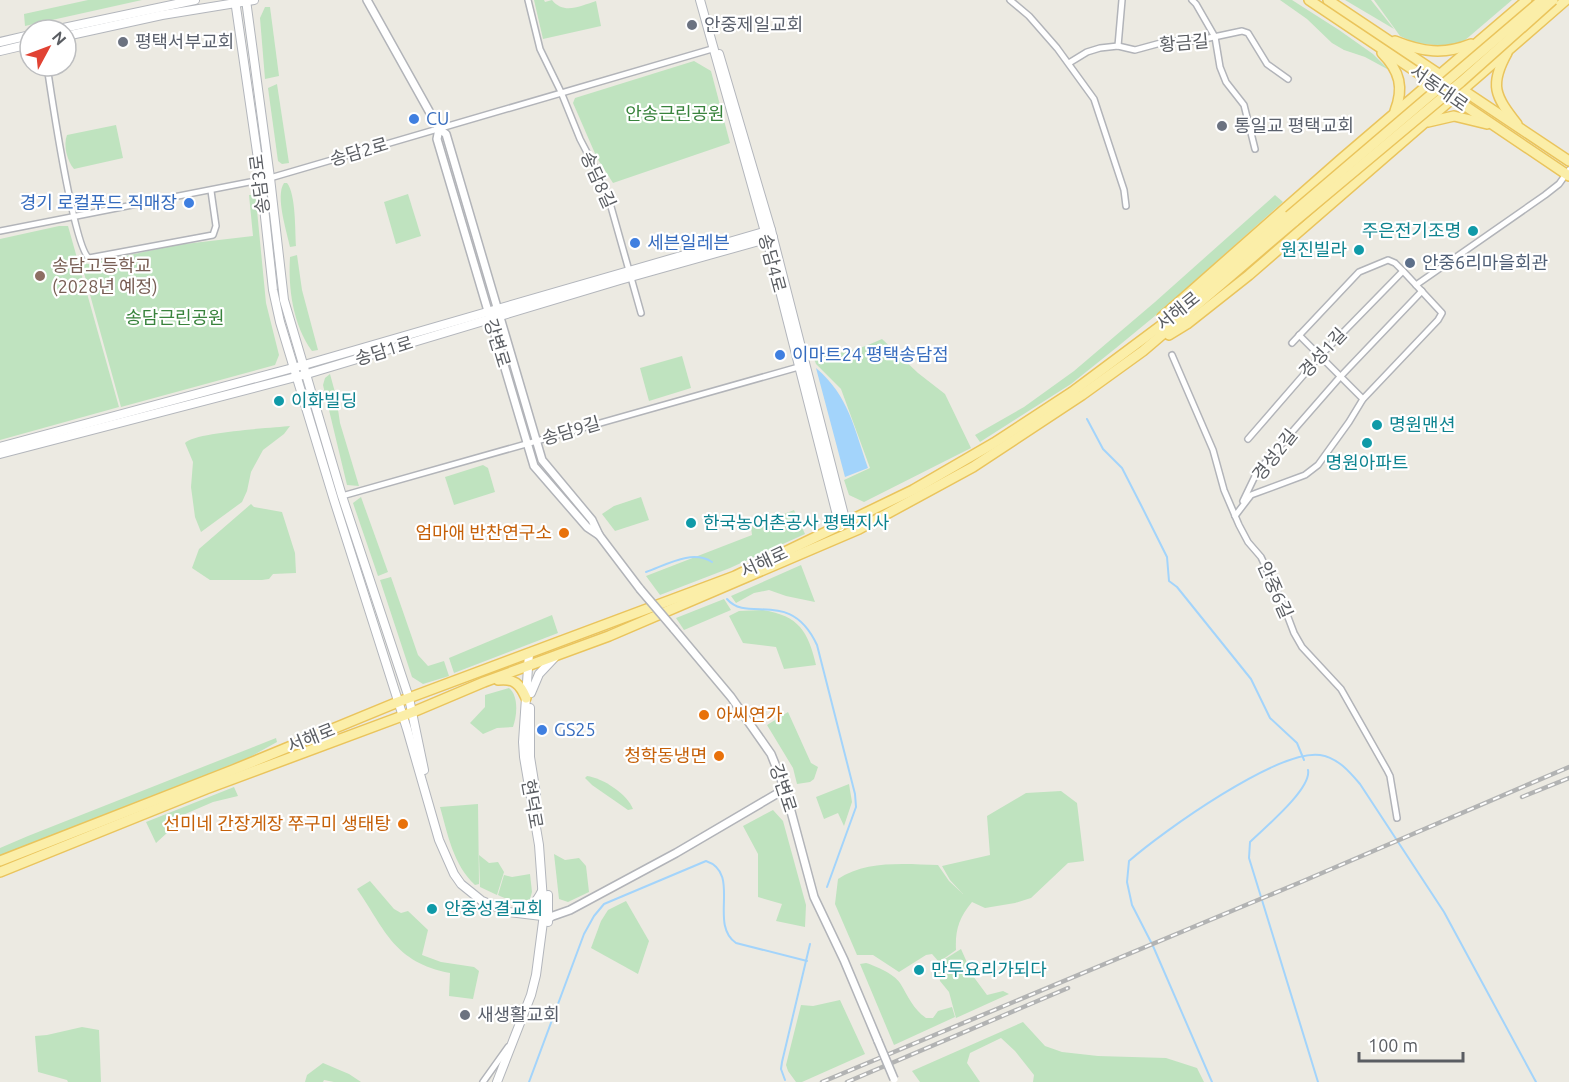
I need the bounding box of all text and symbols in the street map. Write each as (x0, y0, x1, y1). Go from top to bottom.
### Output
place label: 안중제일교회 (704, 14, 803, 34)
north arrow (18, 18, 78, 78)
marker: 안중제일교회 (685, 18, 699, 32)
text: N (49, 28, 70, 49)
street label: 황금길 (1158, 30, 1210, 54)
place label: 평택서부교회 (135, 31, 234, 51)
marker: 평택서부교회 (116, 35, 130, 49)
street label: 서동대로 (1407, 60, 1472, 114)
park label: 안송근린공원 (625, 103, 725, 123)
place label: CU (426, 108, 449, 128)
marker: CU (407, 112, 421, 126)
place label: 통일교 평택교회 (1234, 115, 1354, 135)
marker: 통일교 평택교회 (1215, 119, 1229, 133)
street label: 송담2로 (327, 133, 390, 169)
street label: 송담8길 (578, 148, 620, 211)
street label: 송담3로 (245, 153, 273, 215)
place label: 경기 로컬푸드 직매장 (20, 192, 177, 212)
marker: 경기 로컬푸드 직매장 (182, 196, 196, 210)
place label: 주은전기조명 (1362, 220, 1461, 240)
marker: 주은전기조명 (1466, 224, 1480, 238)
street label: 송담4로 (756, 231, 790, 294)
place label: 세븐일레븐 (647, 232, 730, 252)
marker: 세븐일레븐 (628, 236, 642, 250)
place label: 원진빌라 (1281, 239, 1347, 259)
marker: 원진빌라 (1352, 243, 1366, 257)
place label: 안중6리마을회관 (1422, 252, 1549, 272)
place label: 송담고등학교 (2028년 예정) (52, 255, 158, 297)
marker: 안중6리마을회관 (1403, 256, 1417, 270)
marker: 송담고등학교 (2028년 예정) (33, 269, 47, 283)
street label: 서해로 (1152, 287, 1203, 334)
park label: 송담근린공원 (125, 307, 225, 327)
street label: 강변로 (481, 316, 515, 369)
street label: 경성1길 (1295, 324, 1350, 381)
street label: 송담1로 (352, 332, 415, 368)
place label: 이마트24 평택송담점 (792, 344, 949, 364)
marker: 이마트24 평택송담점 (773, 348, 787, 362)
place label: 이화빌딩 (291, 390, 357, 410)
marker: 이화빌딩 (272, 394, 286, 408)
street label: 송담9길 (539, 412, 602, 448)
place label: 명원맨션 (1389, 414, 1455, 434)
marker: 명원맨션 (1370, 418, 1384, 432)
street label: 경성2길 (1248, 425, 1301, 484)
marker: 명원아파트 (1360, 436, 1374, 450)
place label: 명원아파트 (1326, 452, 1408, 472)
place label: 한국농어촌공사 평택지사 (703, 512, 890, 532)
marker: 한국농어촌공사 평택지사 (684, 516, 698, 530)
place label: 엄마애 반찬연구소 (415, 522, 552, 542)
marker: 엄마애 반찬연구소 (557, 526, 571, 540)
street label: 서해로 (737, 542, 790, 581)
street label: 안중6길 (1255, 558, 1297, 621)
place label: 아씨연가 (716, 704, 783, 724)
marker: 아씨연가 (697, 708, 711, 722)
street label: 서해로 (284, 718, 337, 756)
place label: GS25 (554, 719, 596, 739)
marker: GS25 (535, 723, 549, 737)
place label: 청학동냉면 (624, 745, 707, 765)
marker: 청학동냉면 (712, 749, 726, 763)
street label: 강변로 (767, 761, 801, 814)
street label: 현덕로 (519, 778, 547, 830)
place label: 선미네 간장게장 쭈구미 생태탕 (163, 813, 391, 833)
marker: 선미네 간장게장 쭈구미 생태탕 (396, 817, 410, 831)
place label: 안중성결교회 (444, 898, 543, 918)
marker: 안중성결교회 (425, 902, 439, 916)
place label: 만두요리가되다 (931, 959, 1047, 979)
marker: 만두요리가되다 (912, 963, 926, 977)
place label: 새생활교회 (477, 1004, 560, 1024)
marker: 새생활교회 (458, 1008, 472, 1022)
scale bar (1359, 1025, 1462, 1063)
text: 100 m (1368, 1035, 1418, 1055)

